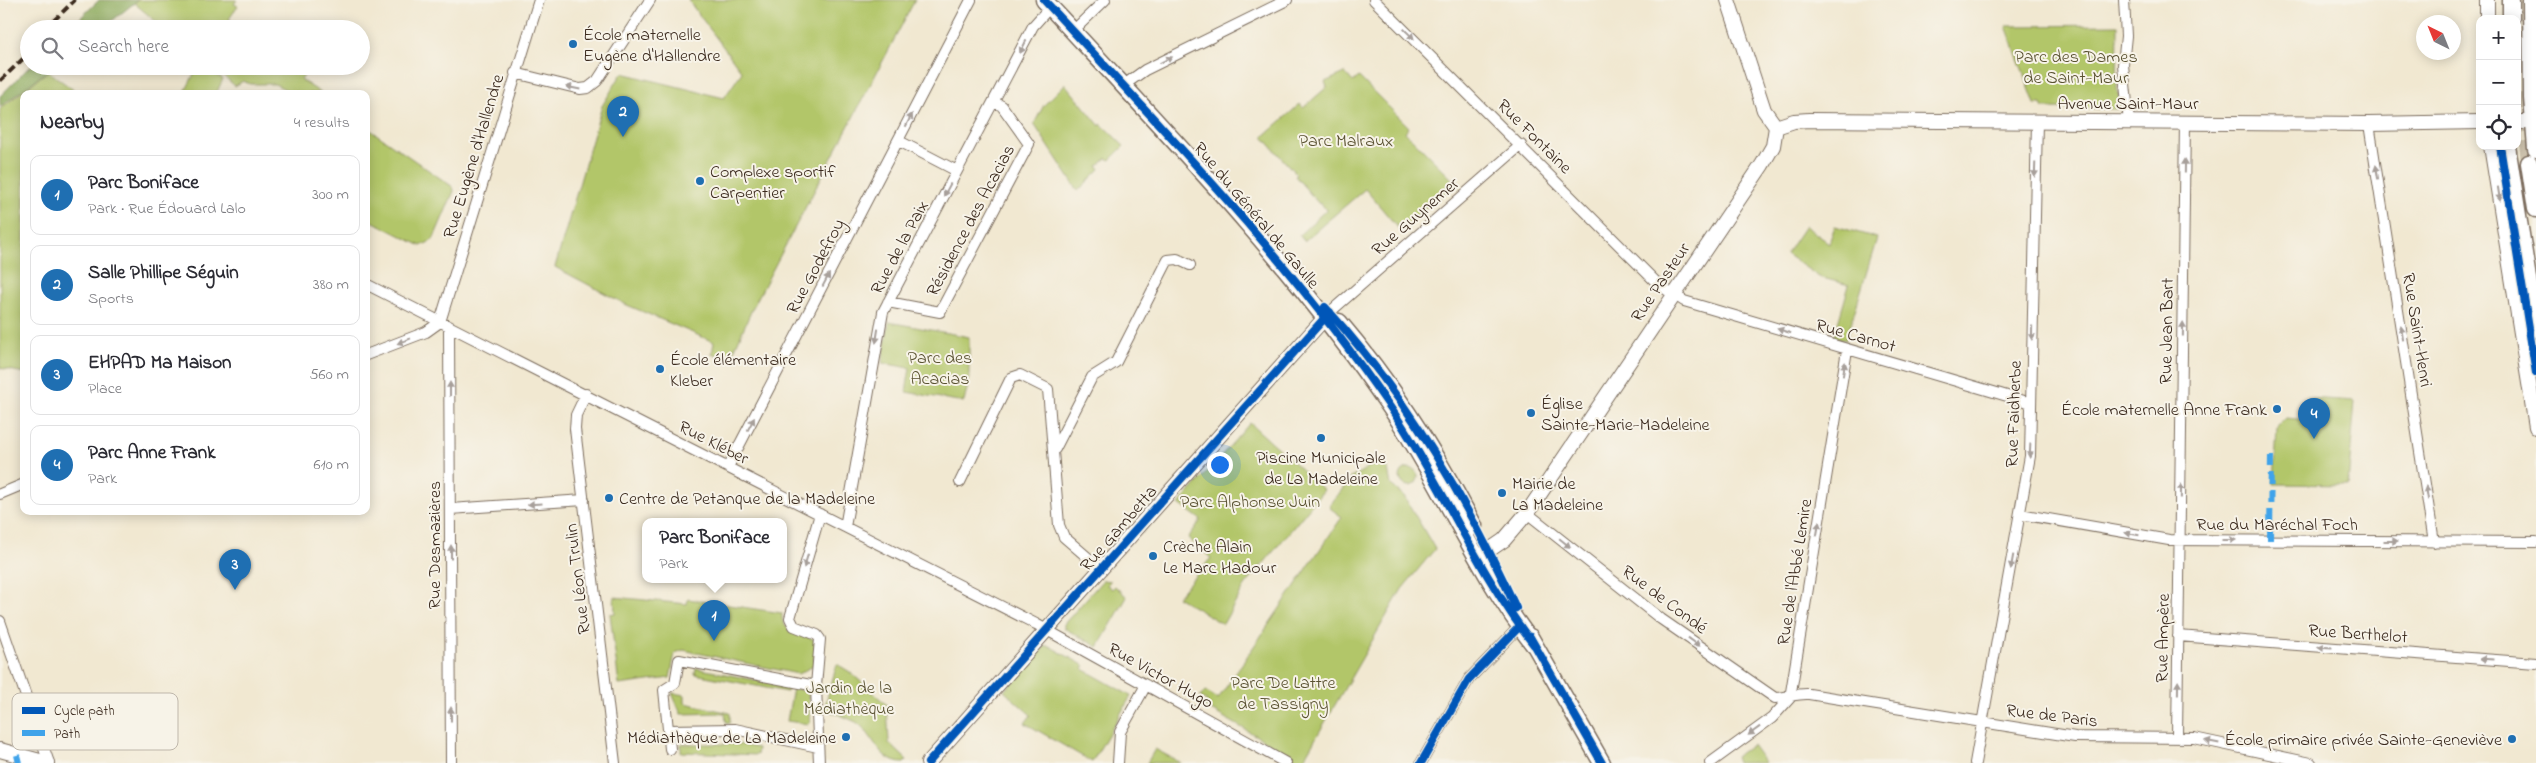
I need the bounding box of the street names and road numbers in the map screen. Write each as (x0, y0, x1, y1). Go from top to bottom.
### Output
street label: Rue Eugène d'Hallendre (438, 70, 513, 242)
street label: Avenue Saint-Maur (2058, 92, 2199, 118)
street label: Rue Fontaine (1490, 94, 1578, 182)
street label: Rue du Général de Gaulle (1186, 137, 1325, 296)
street label: Résidence des Acacias (921, 140, 1023, 302)
street label: Rue Guynemer (1367, 172, 1466, 263)
street label: Rue de la Paix (865, 196, 936, 300)
street label: Rue Godefroy (781, 215, 853, 319)
street label: Rue Pasteur (1625, 238, 1698, 328)
street label: Rue Saint-Henri (2394, 271, 2438, 389)
street label: Rue Jean Bart (2154, 278, 2182, 384)
street label: Rue Carnot (1812, 313, 1899, 361)
street label: Rue Faidherbe (2000, 359, 2030, 468)
street label: Rue Kléber (673, 415, 753, 473)
street label: Rue Gambetta (1075, 480, 1164, 578)
street label: Rue Desmazières (423, 481, 449, 609)
street label: Rue de l'Abbé Lemire (1772, 496, 1821, 647)
street label: Rue du Maréchal Foch (2196, 513, 2358, 539)
street label: Rue Léon Trulin (559, 522, 599, 636)
street label: Rue de Condé (1615, 560, 1713, 642)
street label: Rue Ampère (2150, 592, 2178, 683)
street label: Rue Berthelot (2307, 619, 2408, 651)
street label: Rue Victor Hugo (1102, 637, 1217, 717)
street label: Rue de Paris (2004, 698, 2099, 736)

